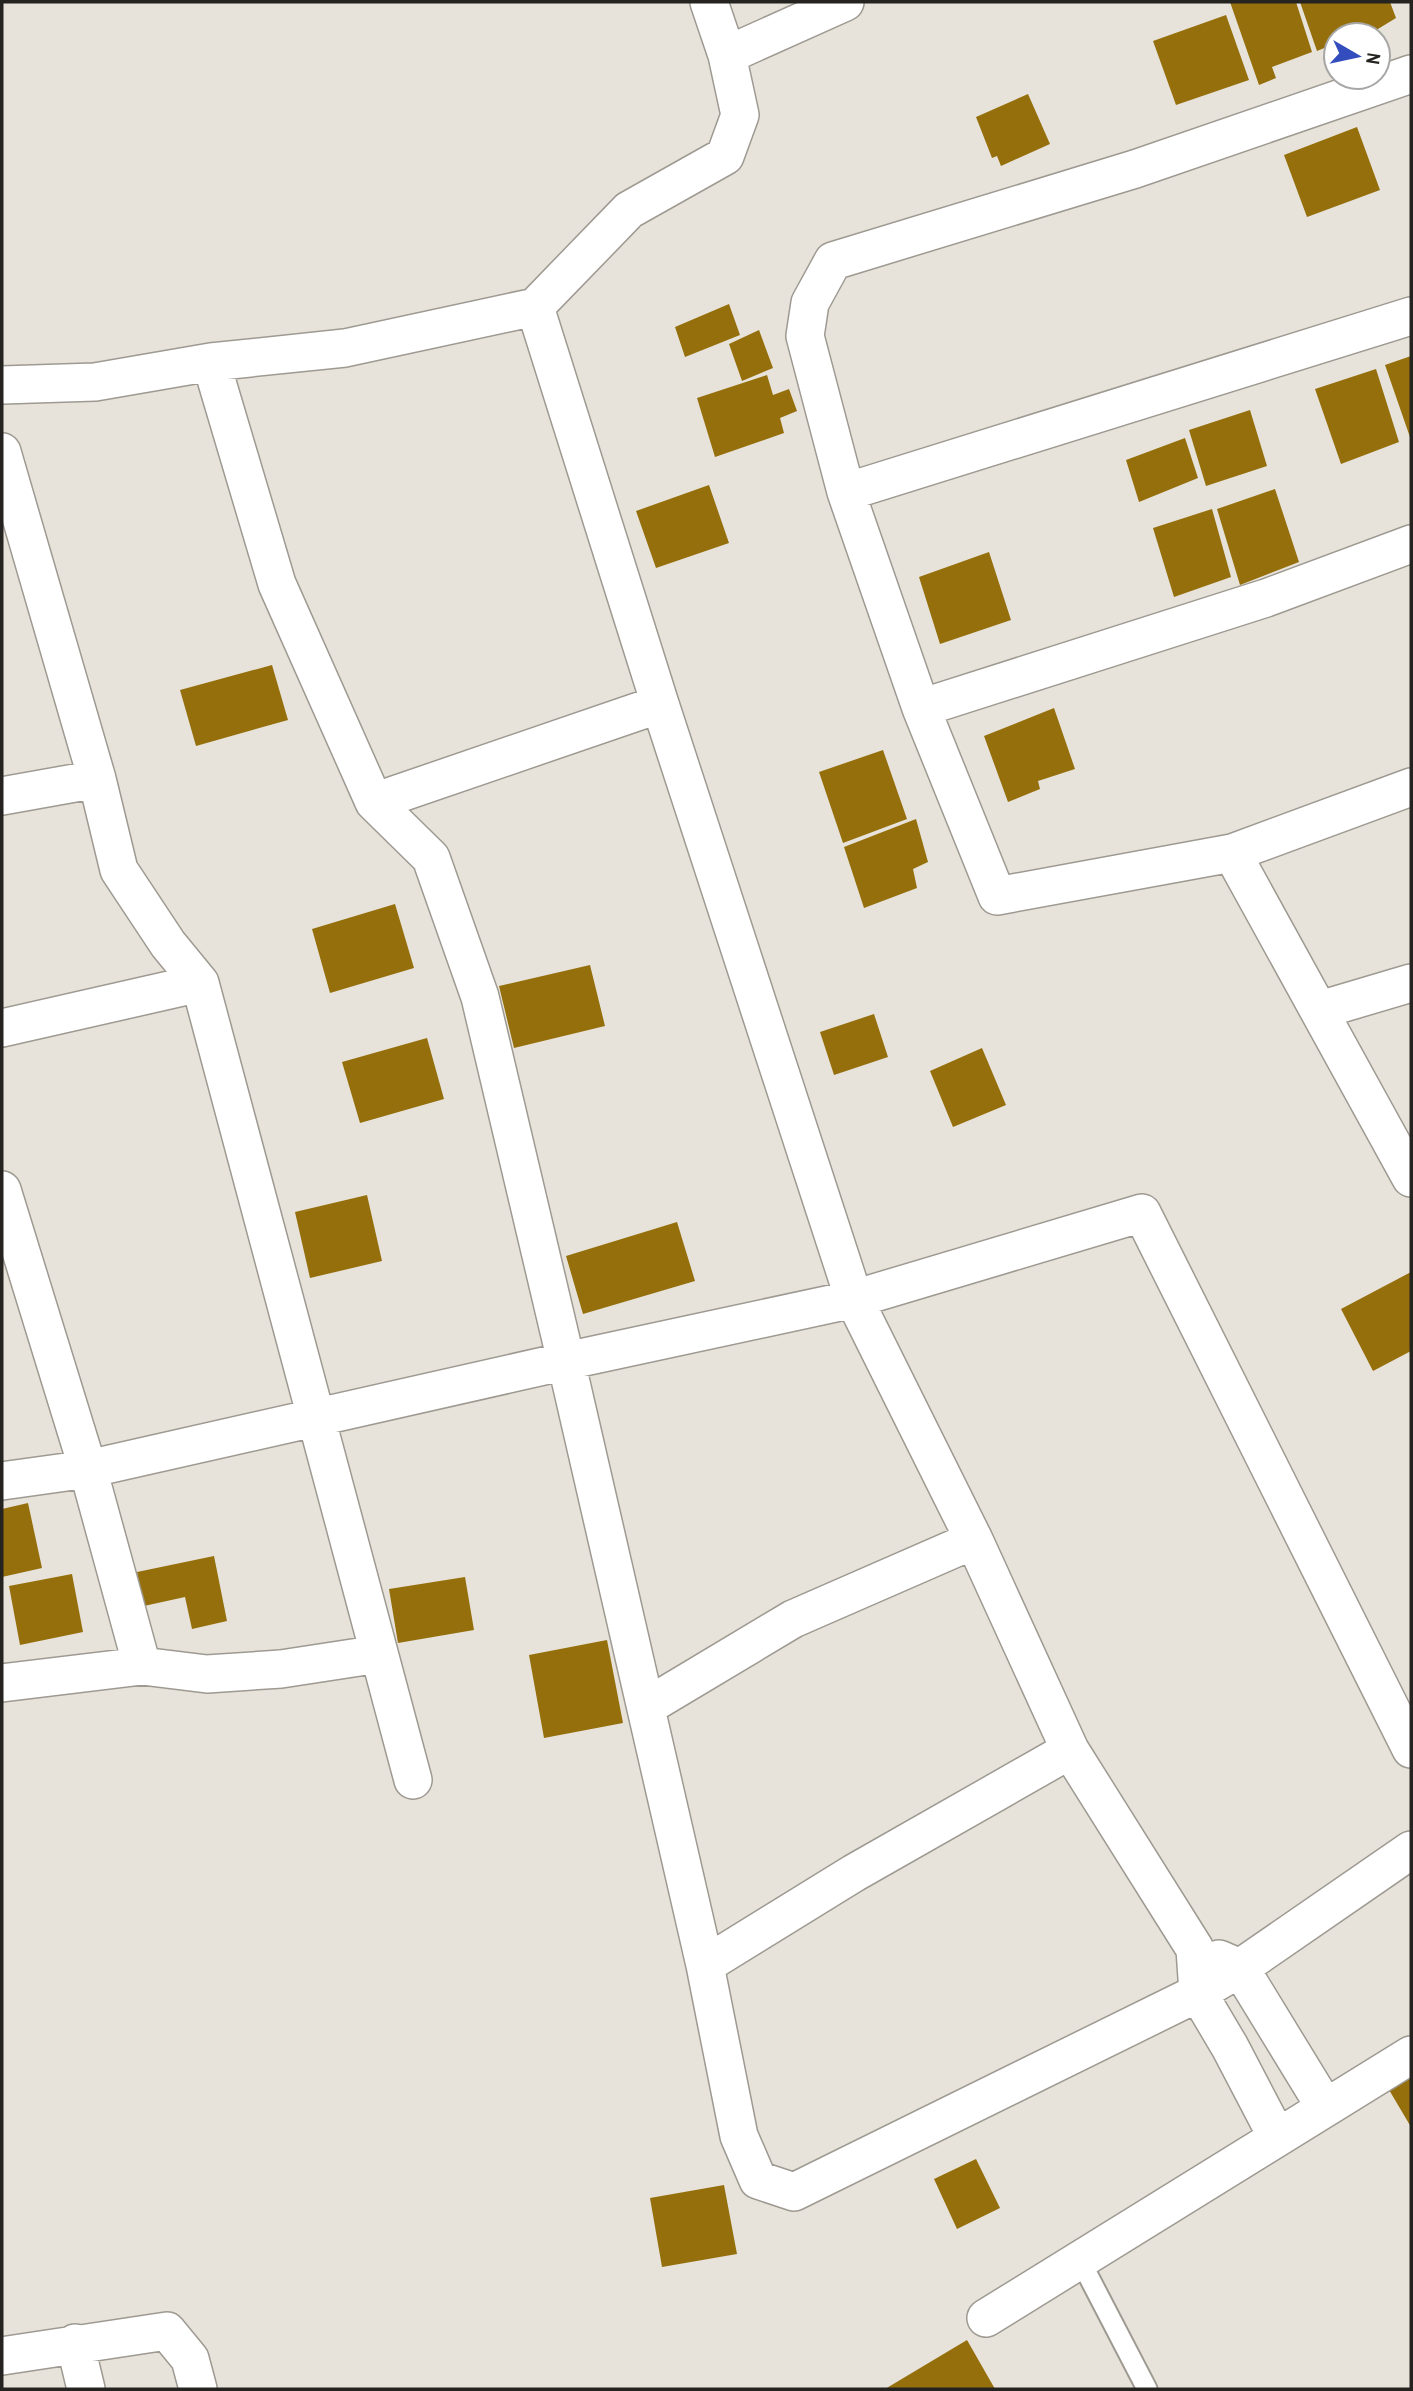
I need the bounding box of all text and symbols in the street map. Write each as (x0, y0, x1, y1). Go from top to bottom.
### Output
north arrow (1322, 21, 1392, 91)
text: N (1360, 51, 1388, 66)

